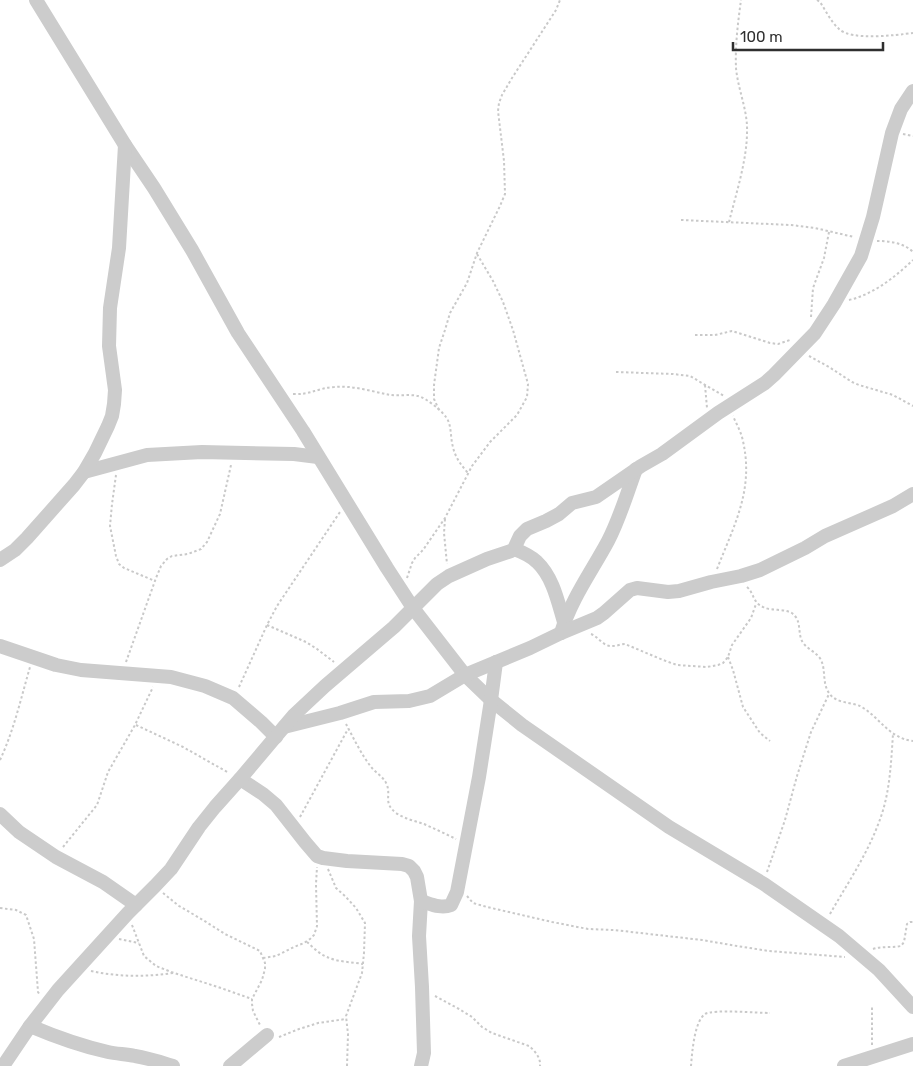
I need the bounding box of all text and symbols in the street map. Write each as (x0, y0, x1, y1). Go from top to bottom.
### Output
scale bar (733, 20, 883, 52)
text: 100 m (740, 28, 782, 46)

